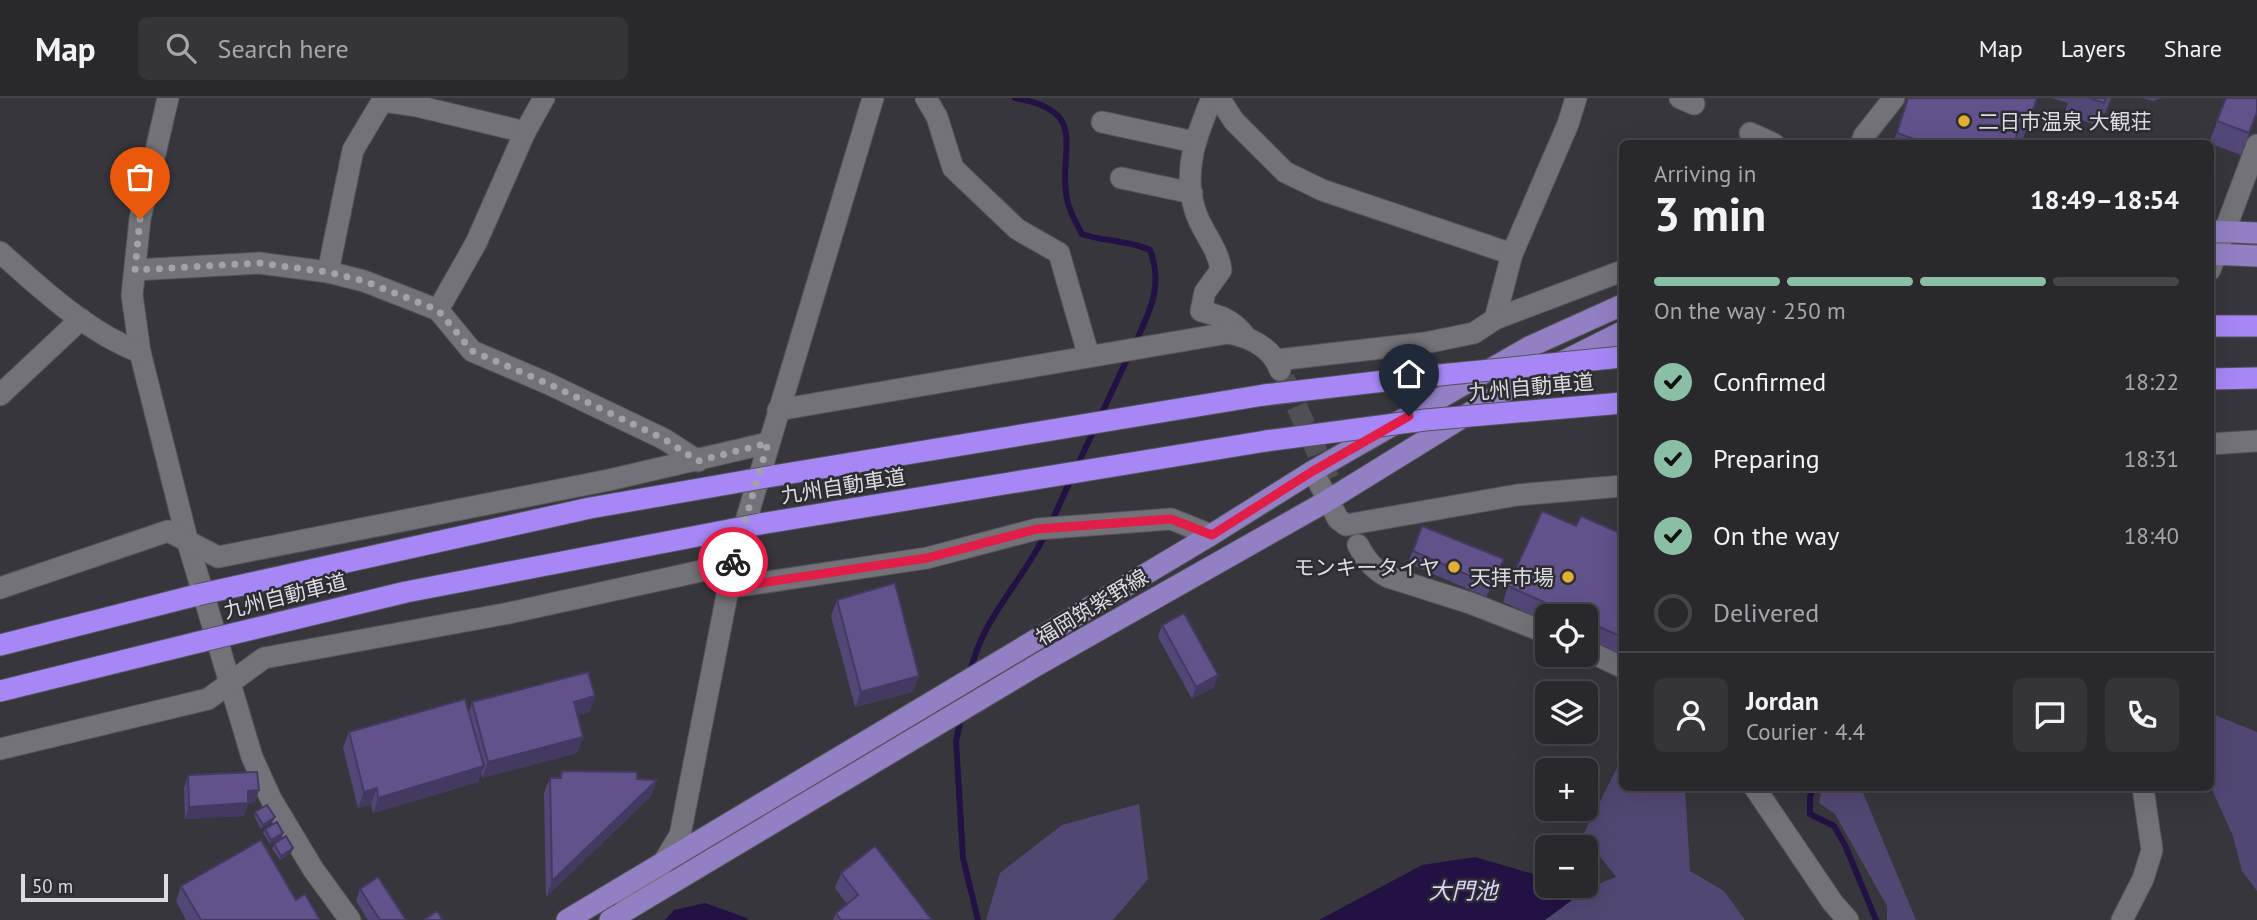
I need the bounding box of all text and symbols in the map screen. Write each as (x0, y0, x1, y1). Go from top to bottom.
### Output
search box (138, 17, 628, 80)
text: Map (35, 27, 96, 70)
icon: search (162, 29, 200, 67)
text: Search here (218, 32, 349, 65)
text: Map (1979, 33, 2023, 64)
text: Layers (2061, 33, 2126, 64)
text: Share (2164, 33, 2222, 64)
place label: 二日市温泉 大観荘 (1978, 108, 2152, 135)
marker: 二日市温泉 大観荘 (1956, 113, 1972, 129)
pin (110, 147, 170, 219)
icon: bag (121, 158, 159, 196)
text: Arriving in (1654, 159, 1756, 188)
text: 18:49–18:54 (2030, 183, 2179, 216)
text: 3 min (1654, 184, 1766, 244)
text: On the way · 250 m (1654, 296, 1846, 325)
pin (1379, 344, 1439, 416)
icon: home (1390, 355, 1428, 393)
icon: check (1654, 363, 1692, 401)
text: Confirmed (1713, 365, 1826, 398)
text: 18:22 (2124, 367, 2179, 396)
street label: 九州自動車道 (1467, 368, 1595, 406)
icon: check (1654, 440, 1692, 478)
text: Preparing (1713, 442, 1820, 475)
text: 18:31 (2124, 444, 2179, 473)
street label: 九州自動車道 (779, 463, 907, 509)
icon: check (1654, 517, 1692, 555)
text: On the way (1713, 519, 1839, 552)
text: 18:40 (2124, 521, 2179, 550)
courier (698, 527, 768, 597)
icon: bike (714, 543, 752, 581)
place label: モンキータイヤ (1294, 554, 1440, 581)
marker: モンキータイヤ (1446, 559, 1462, 575)
street label: 福岡筑紫野線 (1031, 563, 1153, 651)
place label: 天拝市場 (1470, 564, 1554, 591)
street label: 九州自動車道 (221, 568, 349, 624)
marker: 天拝市場 (1560, 569, 1576, 585)
text: Delivered (1713, 596, 1819, 629)
map controls (1535, 604, 1598, 898)
button: locate (1535, 604, 1598, 667)
button: person (1654, 678, 1728, 752)
button: chat (2013, 678, 2087, 752)
button: phone (2105, 678, 2179, 752)
button: layers (1535, 681, 1598, 744)
text: Jordan (1746, 684, 1819, 717)
text: Courier · 4.4 (1746, 717, 1865, 746)
button: + (1535, 758, 1598, 821)
button: − (1535, 835, 1598, 898)
scale bar (21, 871, 168, 903)
text: 50 m (32, 874, 73, 898)
water label: 大門池 (1429, 876, 1500, 905)

